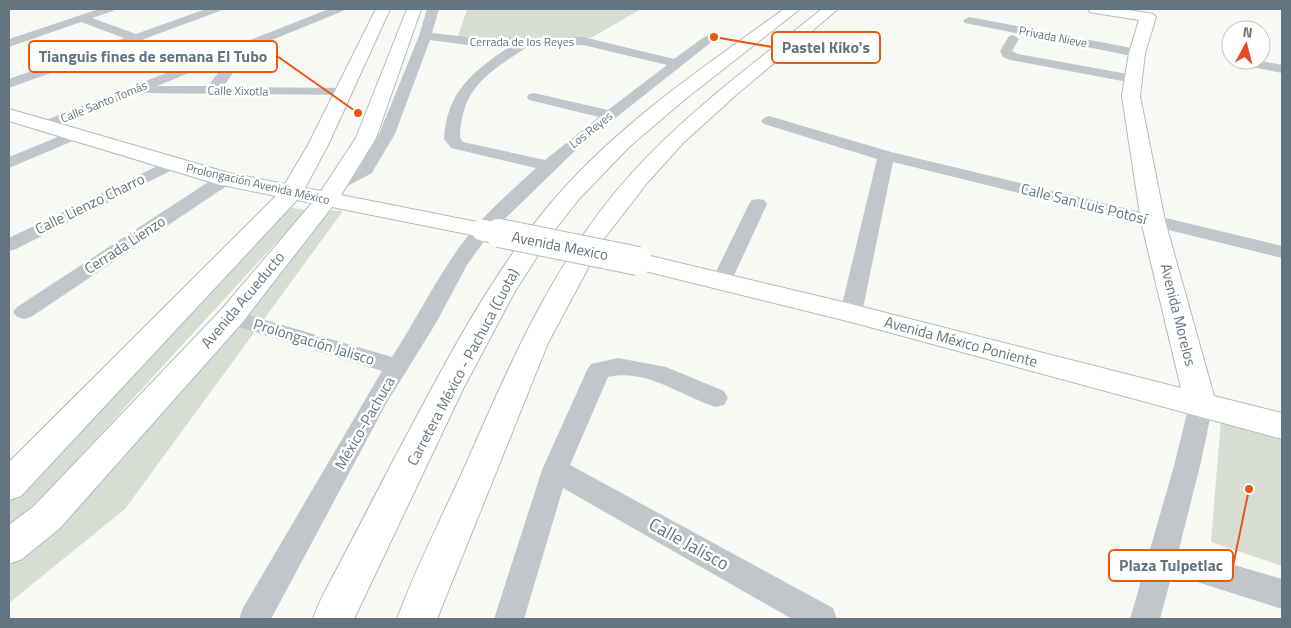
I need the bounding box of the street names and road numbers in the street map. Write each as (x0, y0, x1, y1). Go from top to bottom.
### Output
street label: Privada Nieve (1017, 21, 1089, 52)
street label: Cerrada de los Reyes (470, 32, 575, 51)
street label: Calle Santo Tomás (58, 75, 150, 128)
street label: Calle Xixotla (208, 80, 269, 101)
street label: Los Reyes (565, 106, 617, 153)
street label: Prolongación Avenida México (184, 158, 332, 209)
street label: Calle Lienzo Charro (31, 167, 149, 240)
street label: Calle San Luis Potosí (1019, 177, 1151, 231)
street label: Cerrada Lienzo (79, 210, 170, 280)
street label: Avenida Mexico (510, 225, 610, 266)
street label: Avenida Acueducto (195, 246, 290, 353)
street label: Avenida Morelos (1155, 261, 1202, 369)
street label: Carretera México - Pachuca (Cuota) (401, 264, 524, 470)
street label: Avenida México Poniente (882, 310, 1040, 373)
street label: Prolongación Jalisco (251, 312, 378, 371)
street label: México-Pachuca (329, 372, 401, 474)
street label: Calle Jalisco (644, 510, 734, 577)

